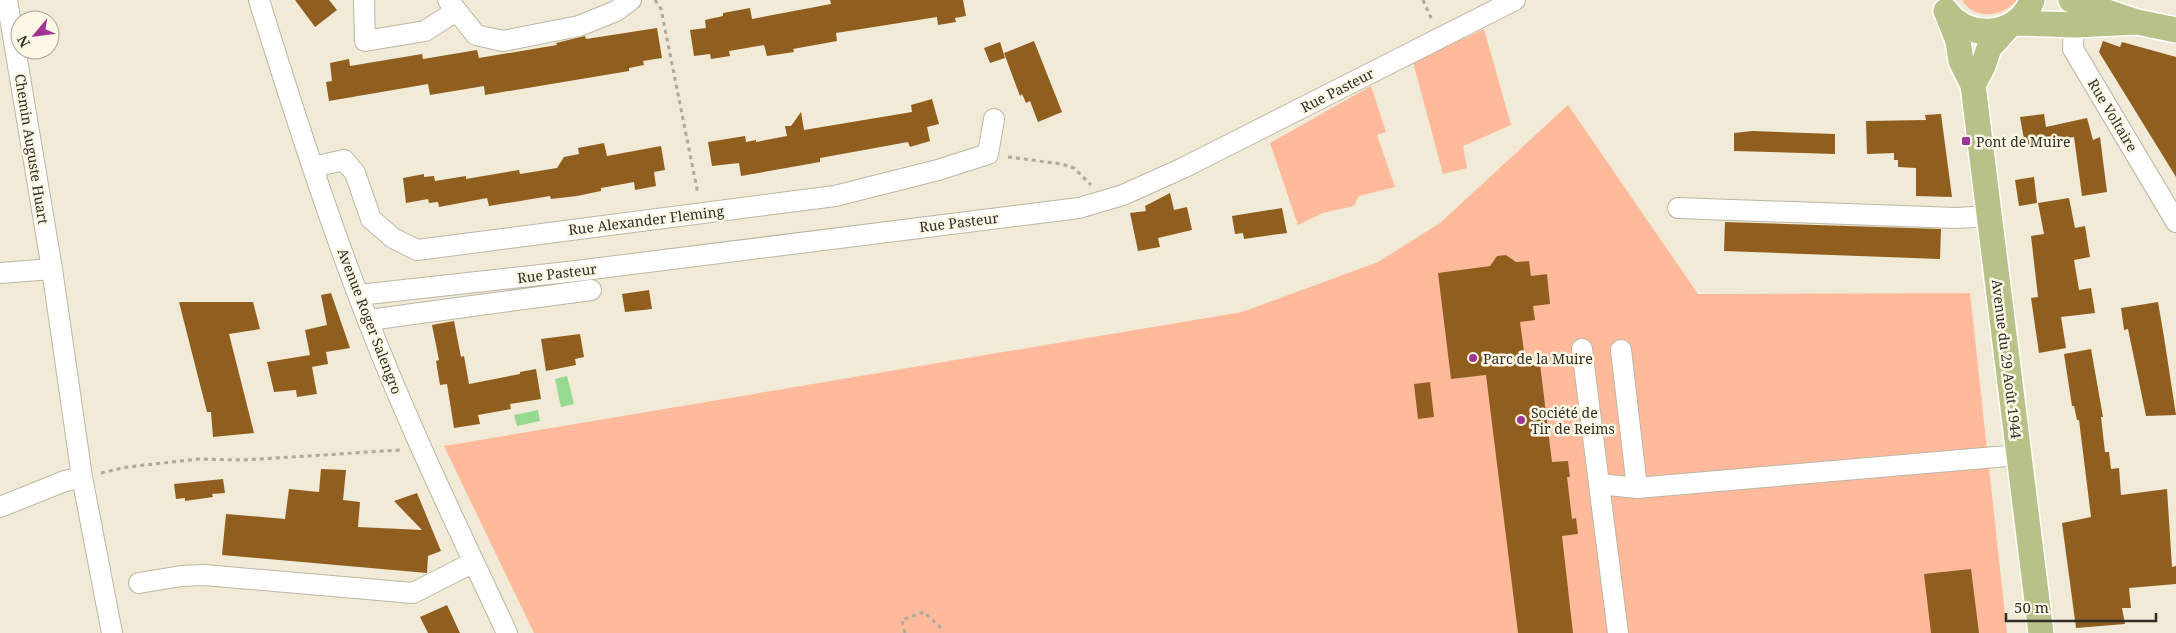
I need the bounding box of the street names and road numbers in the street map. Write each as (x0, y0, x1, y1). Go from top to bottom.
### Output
street label: Rue Pasteur (1297, 63, 1377, 117)
street label: Chemin Auguste Huart (11, 72, 53, 226)
street label: Rue Voltaire (2084, 75, 2142, 155)
street label: Rue Alexander Fleming (567, 201, 725, 239)
street label: Rue Pasteur (918, 208, 1000, 236)
street label: Avenue Roger Salengro (333, 245, 407, 397)
street label: Rue Pasteur (516, 259, 598, 287)
street label: Avenue du 29 Août 1944 (1988, 278, 2026, 440)

